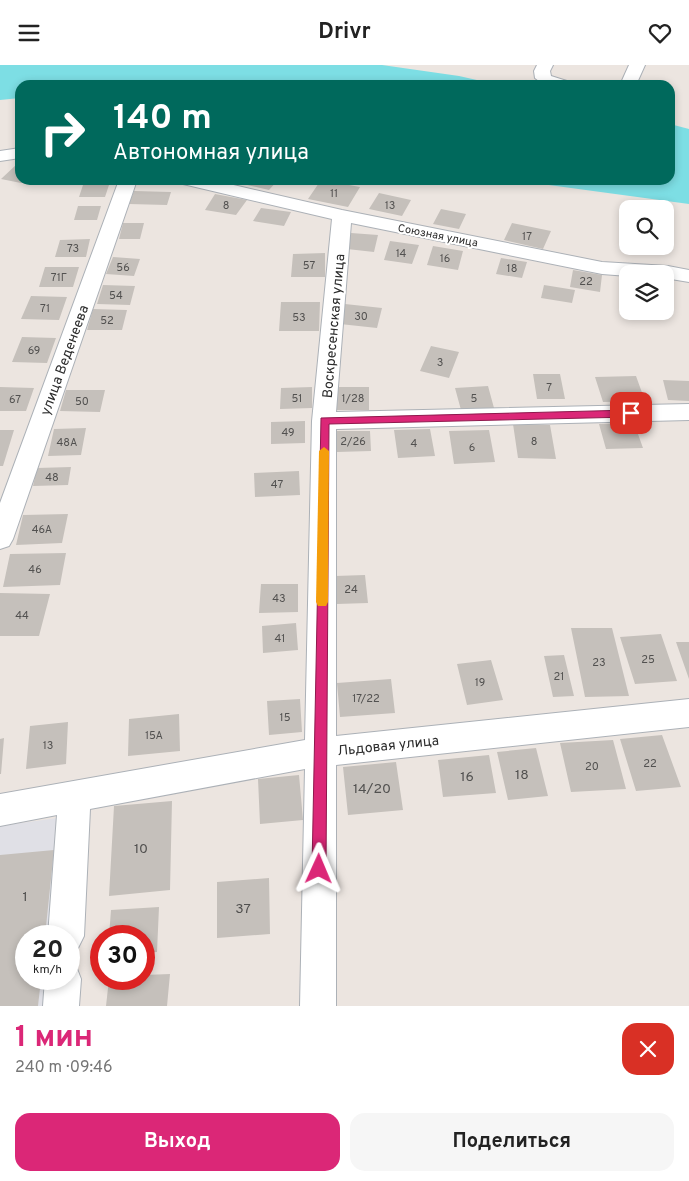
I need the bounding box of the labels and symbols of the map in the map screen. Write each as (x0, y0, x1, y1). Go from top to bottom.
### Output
house number: 11 (330, 187, 338, 201)
house number: 8 (223, 199, 229, 213)
house number: 13 (385, 199, 395, 213)
street label: Союзная улица (397, 221, 479, 251)
house number: 17 (522, 230, 532, 244)
house number: 73 (67, 242, 79, 256)
house number: 14 (396, 247, 407, 261)
house number: 16 (440, 252, 450, 266)
street label: Воскресенская улица (320, 253, 349, 399)
house number: 57 (303, 259, 315, 273)
house number: 56 (116, 261, 130, 275)
house number: 18 (507, 262, 517, 276)
house number: 71Г (51, 271, 67, 285)
house number: 22 (579, 275, 593, 289)
house number: 54 (109, 289, 123, 303)
house number: 71 (40, 302, 50, 316)
street label: улица Веденеева (38, 303, 93, 418)
house number: 30 (354, 310, 368, 324)
house number: 53 (292, 311, 306, 325)
house number: 52 (100, 314, 114, 328)
house number: 69 (28, 344, 40, 358)
house number: 3 (437, 356, 443, 370)
house number: 7 (546, 381, 552, 395)
house number: 51 (292, 392, 302, 406)
house number: 1/28 (342, 392, 364, 406)
house number: 5 (471, 392, 478, 406)
pin (610, 392, 652, 434)
house number: 67 (9, 393, 21, 407)
house number: 50 (75, 395, 89, 409)
house number: 49 (281, 426, 295, 440)
house number: 2/26 (340, 435, 366, 449)
house number: 8 (531, 435, 537, 449)
house number: 48А (57, 436, 77, 450)
house number: 4 (411, 437, 418, 451)
house number: 6 (469, 441, 475, 455)
house number: 48 (45, 471, 59, 485)
house number: 47 (271, 478, 283, 492)
house number: 46А (32, 523, 52, 537)
house number: 46 (28, 563, 42, 577)
house number: 24 (344, 583, 358, 597)
house number: 43 (272, 592, 286, 606)
house number: 44 (15, 609, 29, 623)
house number: 41 (275, 632, 285, 646)
house number: 25 (641, 653, 655, 667)
house number: 23 (592, 656, 606, 670)
house number: 21 (554, 670, 564, 684)
house number: 19 (475, 676, 485, 690)
house number: 17/22 (352, 692, 380, 706)
house number: 15 (280, 711, 291, 725)
house number: 15А (145, 729, 163, 743)
street label: Льдовая улица (336, 733, 440, 760)
house number: 13 (43, 739, 53, 753)
house number: 22 (643, 757, 657, 771)
house number: 20 (585, 760, 599, 774)
house number: 18 (515, 767, 529, 784)
house number: 16 (460, 769, 474, 786)
house number: 14/20 (353, 781, 391, 798)
house number: 10 (134, 841, 148, 858)
position arrow (292, 842, 344, 894)
house number: 1 (22, 889, 28, 906)
house number: 37 (235, 901, 251, 918)
speed limit sign: 30 (90, 925, 155, 990)

